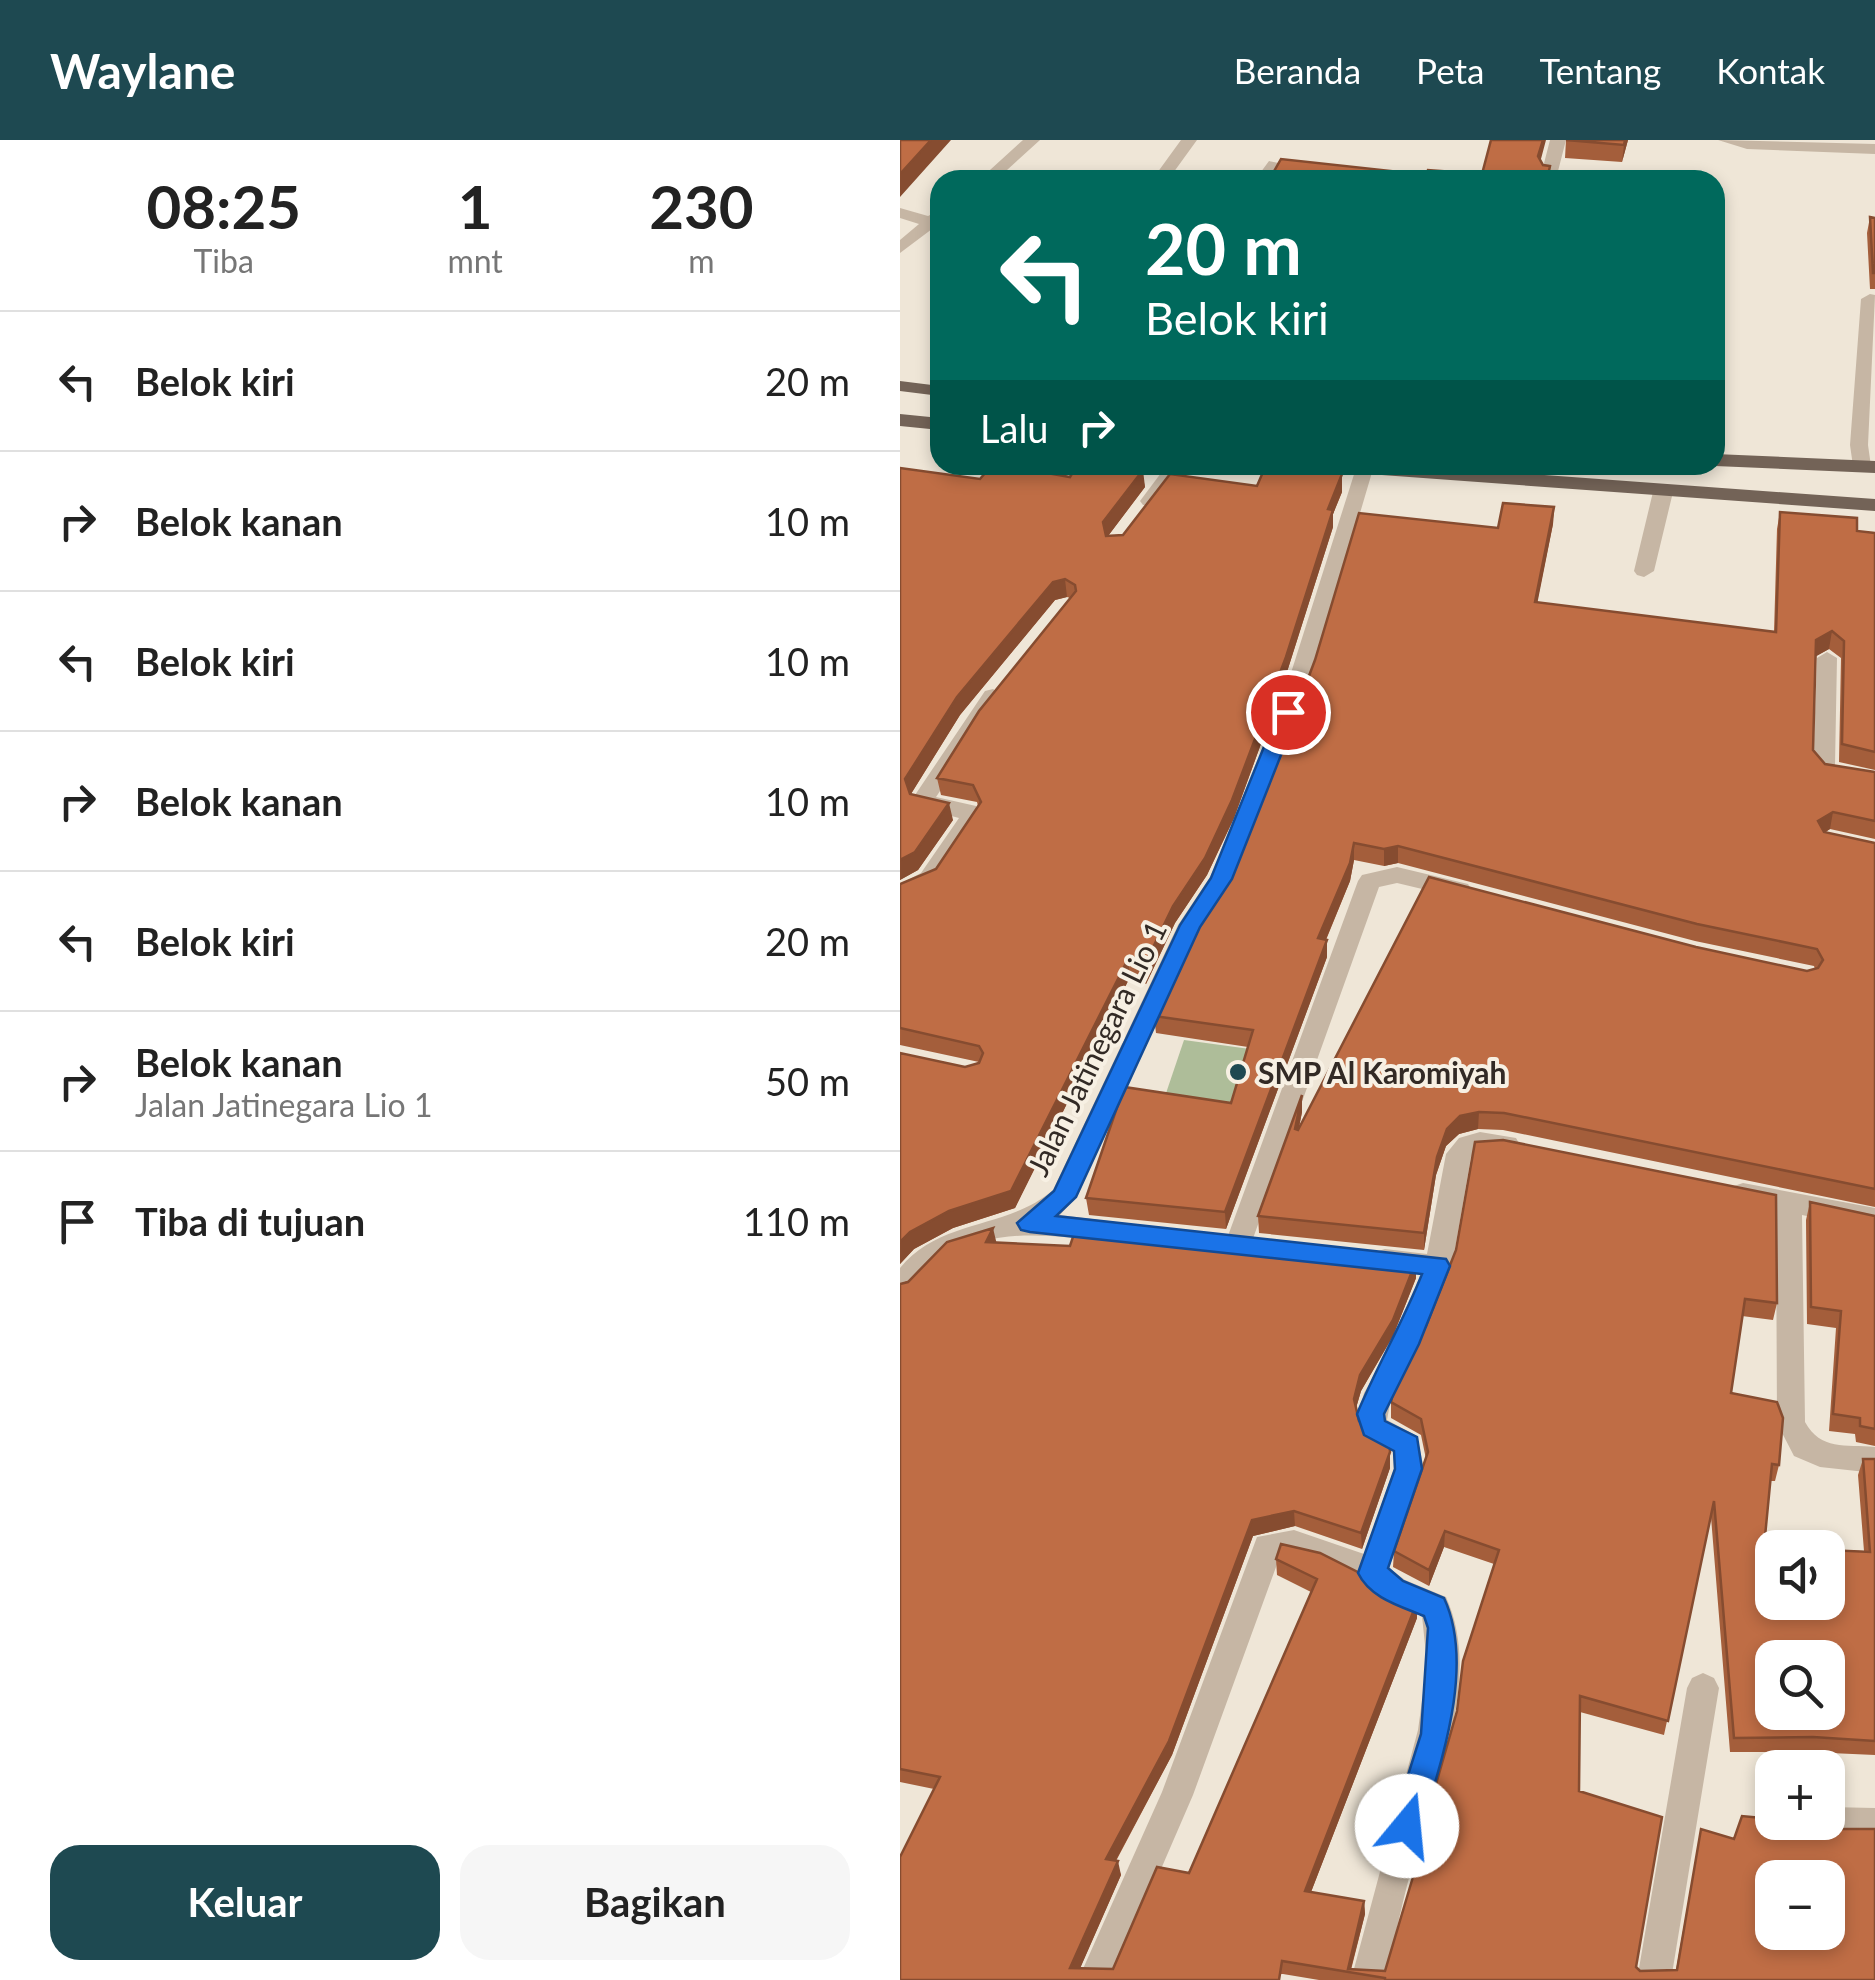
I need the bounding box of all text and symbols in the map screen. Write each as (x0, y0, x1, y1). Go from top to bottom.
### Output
text: Waylane (50, 42, 235, 99)
text: Beranda (1234, 49, 1361, 91)
text: Peta (1416, 49, 1484, 91)
text: Tentang (1539, 49, 1661, 91)
text: Kontak (1716, 49, 1825, 91)
text: 08:25 (146, 170, 301, 242)
text: 1 (458, 170, 493, 242)
text: 230 (649, 170, 754, 242)
text: 20 m (1145, 206, 1302, 290)
icon: left (980, 210, 1110, 340)
text: Tiba (194, 241, 254, 280)
text: mnt (447, 241, 503, 280)
text: m (688, 241, 715, 280)
text: Belok kiri (1145, 291, 1329, 345)
icon: left (50, 354, 105, 409)
text: Belok kiri (135, 358, 295, 404)
text: 20 m (765, 358, 850, 404)
icon: right (1069, 400, 1124, 455)
text: Lalu (980, 405, 1049, 451)
icon: right (50, 494, 105, 549)
text: Belok kanan (135, 498, 343, 544)
text: 10 m (765, 498, 850, 544)
icon: left (50, 634, 105, 689)
text: Belok kiri (135, 638, 295, 684)
text: 10 m (765, 638, 850, 684)
pin (1246, 670, 1331, 755)
icon: arrive (1261, 685, 1316, 740)
icon: right (50, 774, 105, 829)
text: Belok kanan (135, 778, 343, 824)
text: 10 m (765, 778, 850, 824)
icon: left (50, 914, 105, 969)
street label: Jalan Jatinegara Lio 1 (1019, 915, 1173, 1181)
text: Belok kiri (135, 918, 295, 964)
text: 20 m (765, 918, 850, 964)
text: Belok kanan (135, 1039, 343, 1085)
icon: right (50, 1054, 105, 1109)
place label: SMP Al Karomiyah (1258, 1054, 1506, 1090)
text: 50 m (765, 1058, 850, 1104)
marker: SMP Al Karomiyah (1227, 1061, 1249, 1083)
text: Jalan Jatinegara Lio 1 (135, 1085, 432, 1124)
icon: arrive (50, 1194, 105, 1249)
text: Tiba di tujuan (135, 1198, 365, 1244)
text: 110 m (743, 1198, 850, 1244)
map controls (1755, 1530, 1845, 1950)
button: sound (1755, 1530, 1845, 1620)
button: search (1755, 1640, 1845, 1730)
button: + (1755, 1750, 1845, 1840)
position arrow (1355, 1774, 1459, 1878)
button: Keluar (50, 1845, 440, 1960)
button: Bagikan (460, 1845, 850, 1960)
button: − (1755, 1860, 1845, 1950)

